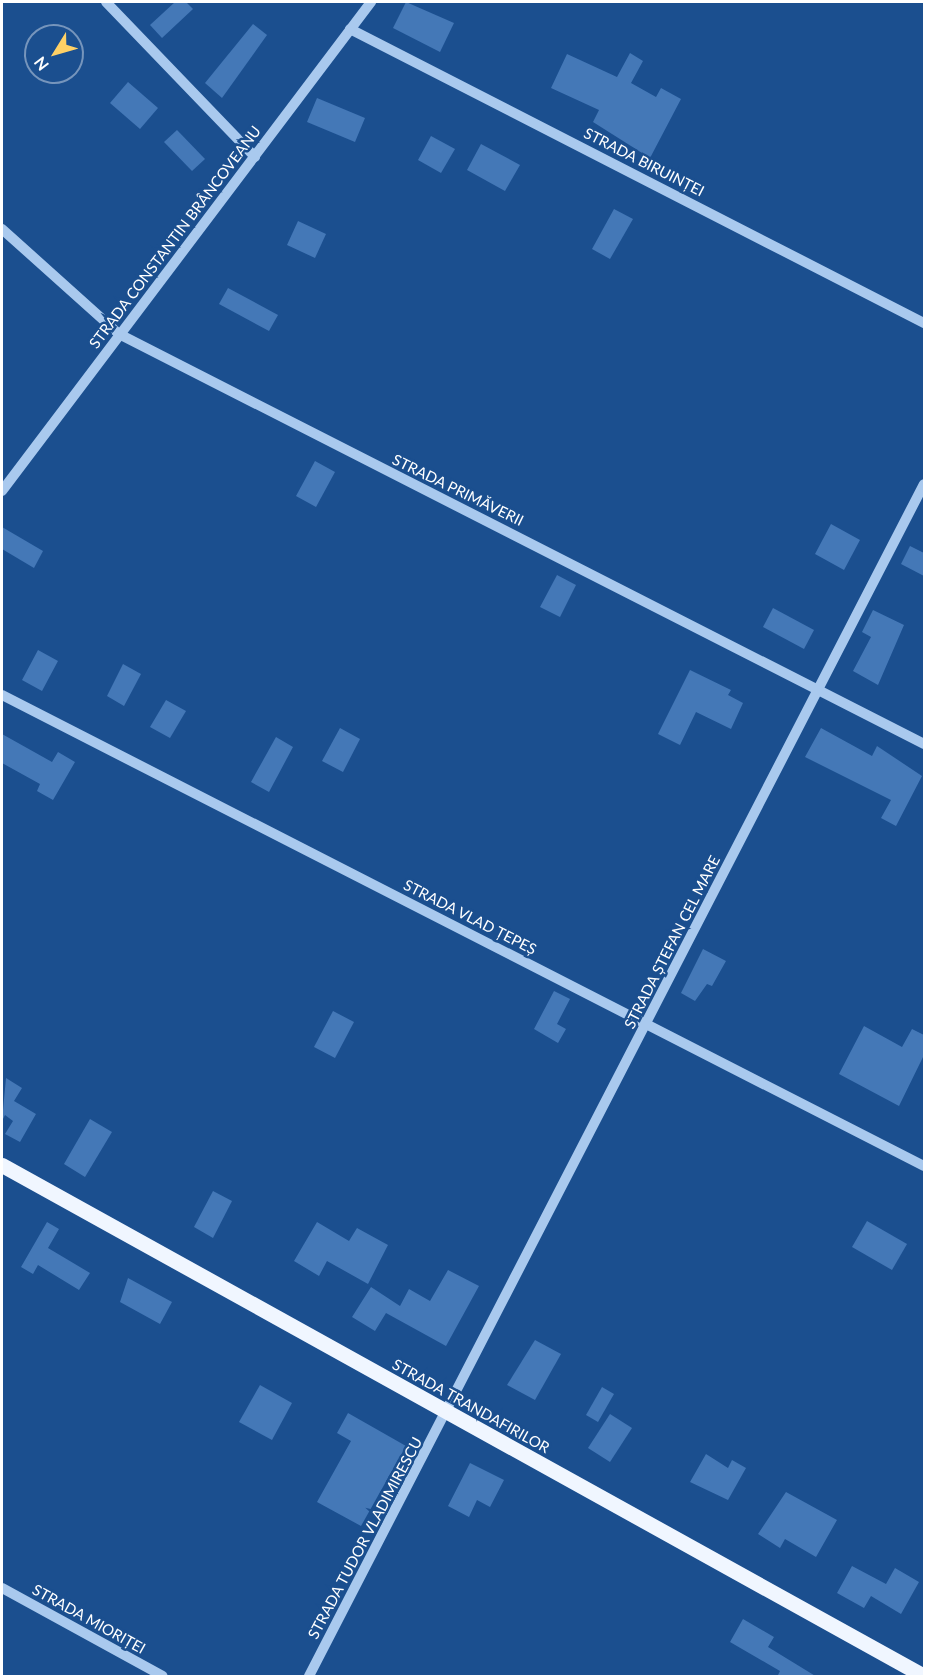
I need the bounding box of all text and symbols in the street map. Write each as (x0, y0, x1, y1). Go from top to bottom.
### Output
north arrow (24, 24, 84, 84)
text: N (30, 53, 52, 75)
street label: STRADA CONSTANTIN BRÂNCOVEANU (85, 122, 265, 352)
street label: STRADA BIRUINȚEI (581, 124, 707, 200)
street label: STRADA PRIMĂVERII (389, 450, 527, 530)
street label: STRADA ȘTEFAN CEL MARE (620, 852, 724, 1032)
street label: STRADA VLAD ȚEPEȘ (400, 875, 540, 959)
street label: STRADA TRANDAFIRILOR (389, 1355, 553, 1457)
street label: STRADA TUDOR VLADIMIRESCU (304, 1433, 426, 1643)
street label: STRADA MIORIȚEI (29, 1580, 149, 1658)

